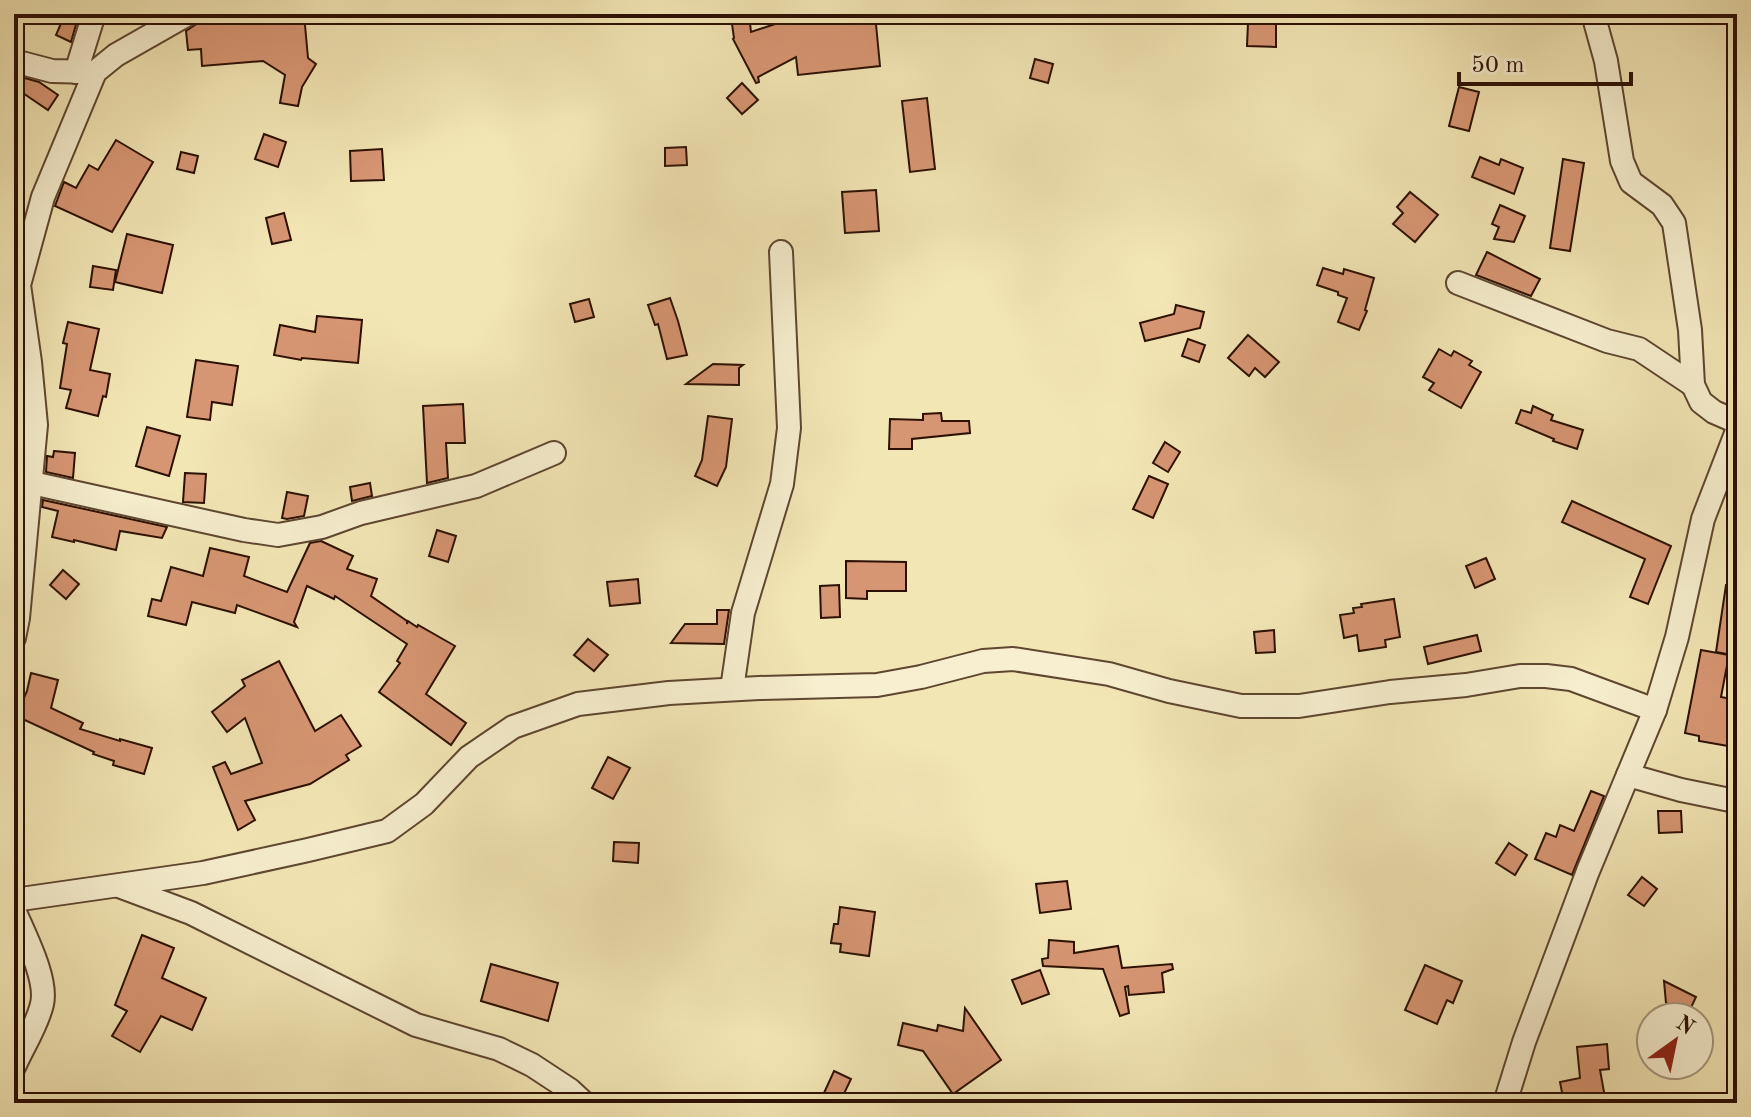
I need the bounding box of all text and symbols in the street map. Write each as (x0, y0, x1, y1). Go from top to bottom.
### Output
scale bar (1459, 36, 1631, 86)
text: 50 m (1471, 54, 1525, 78)
north arrow (1635, 1001, 1715, 1081)
text: N (1672, 1012, 1698, 1040)

